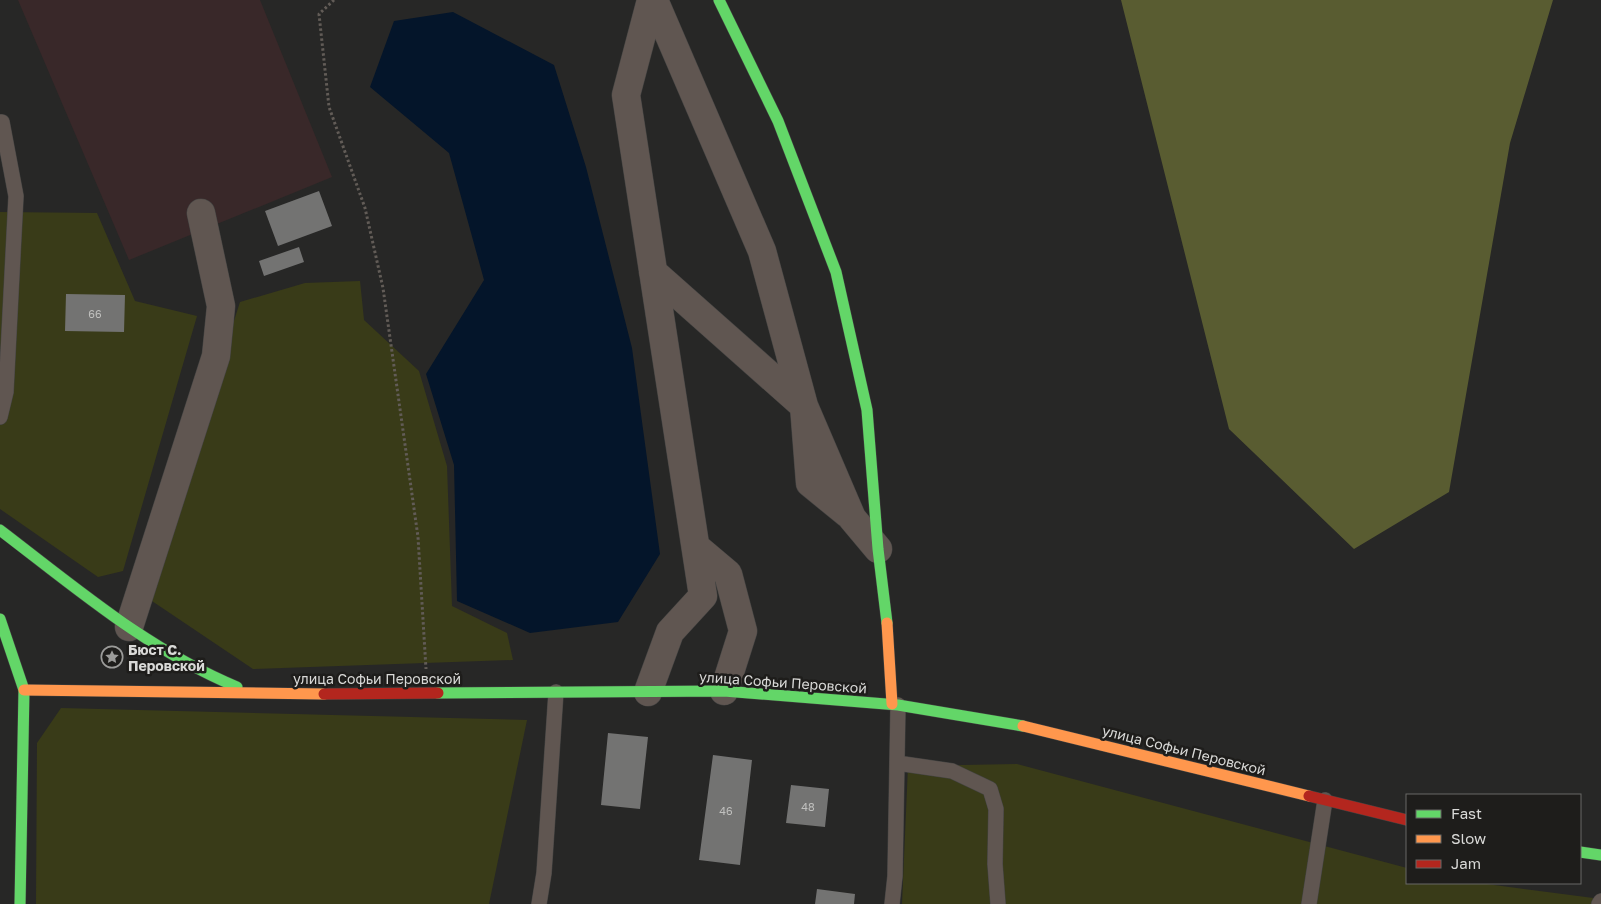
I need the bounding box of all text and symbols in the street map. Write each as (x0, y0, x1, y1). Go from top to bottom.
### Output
house number: 66 (88, 307, 102, 320)
place label: Бюст С. Перовской (128, 641, 205, 674)
place icon: Бюст С. Перовской (100, 645, 124, 669)
street label: улица Софьи Перовской (699, 668, 867, 696)
street label: улица Софьи Перовской (293, 670, 461, 687)
street label: улица Софьи Перовской (1100, 721, 1268, 779)
legend (1406, 794, 1581, 884)
house number: 48 (801, 800, 815, 813)
house number: 46 (719, 804, 733, 817)
text: Fast (1451, 804, 1482, 822)
text: Slow (1451, 829, 1486, 847)
text: Jam (1451, 854, 1481, 872)

